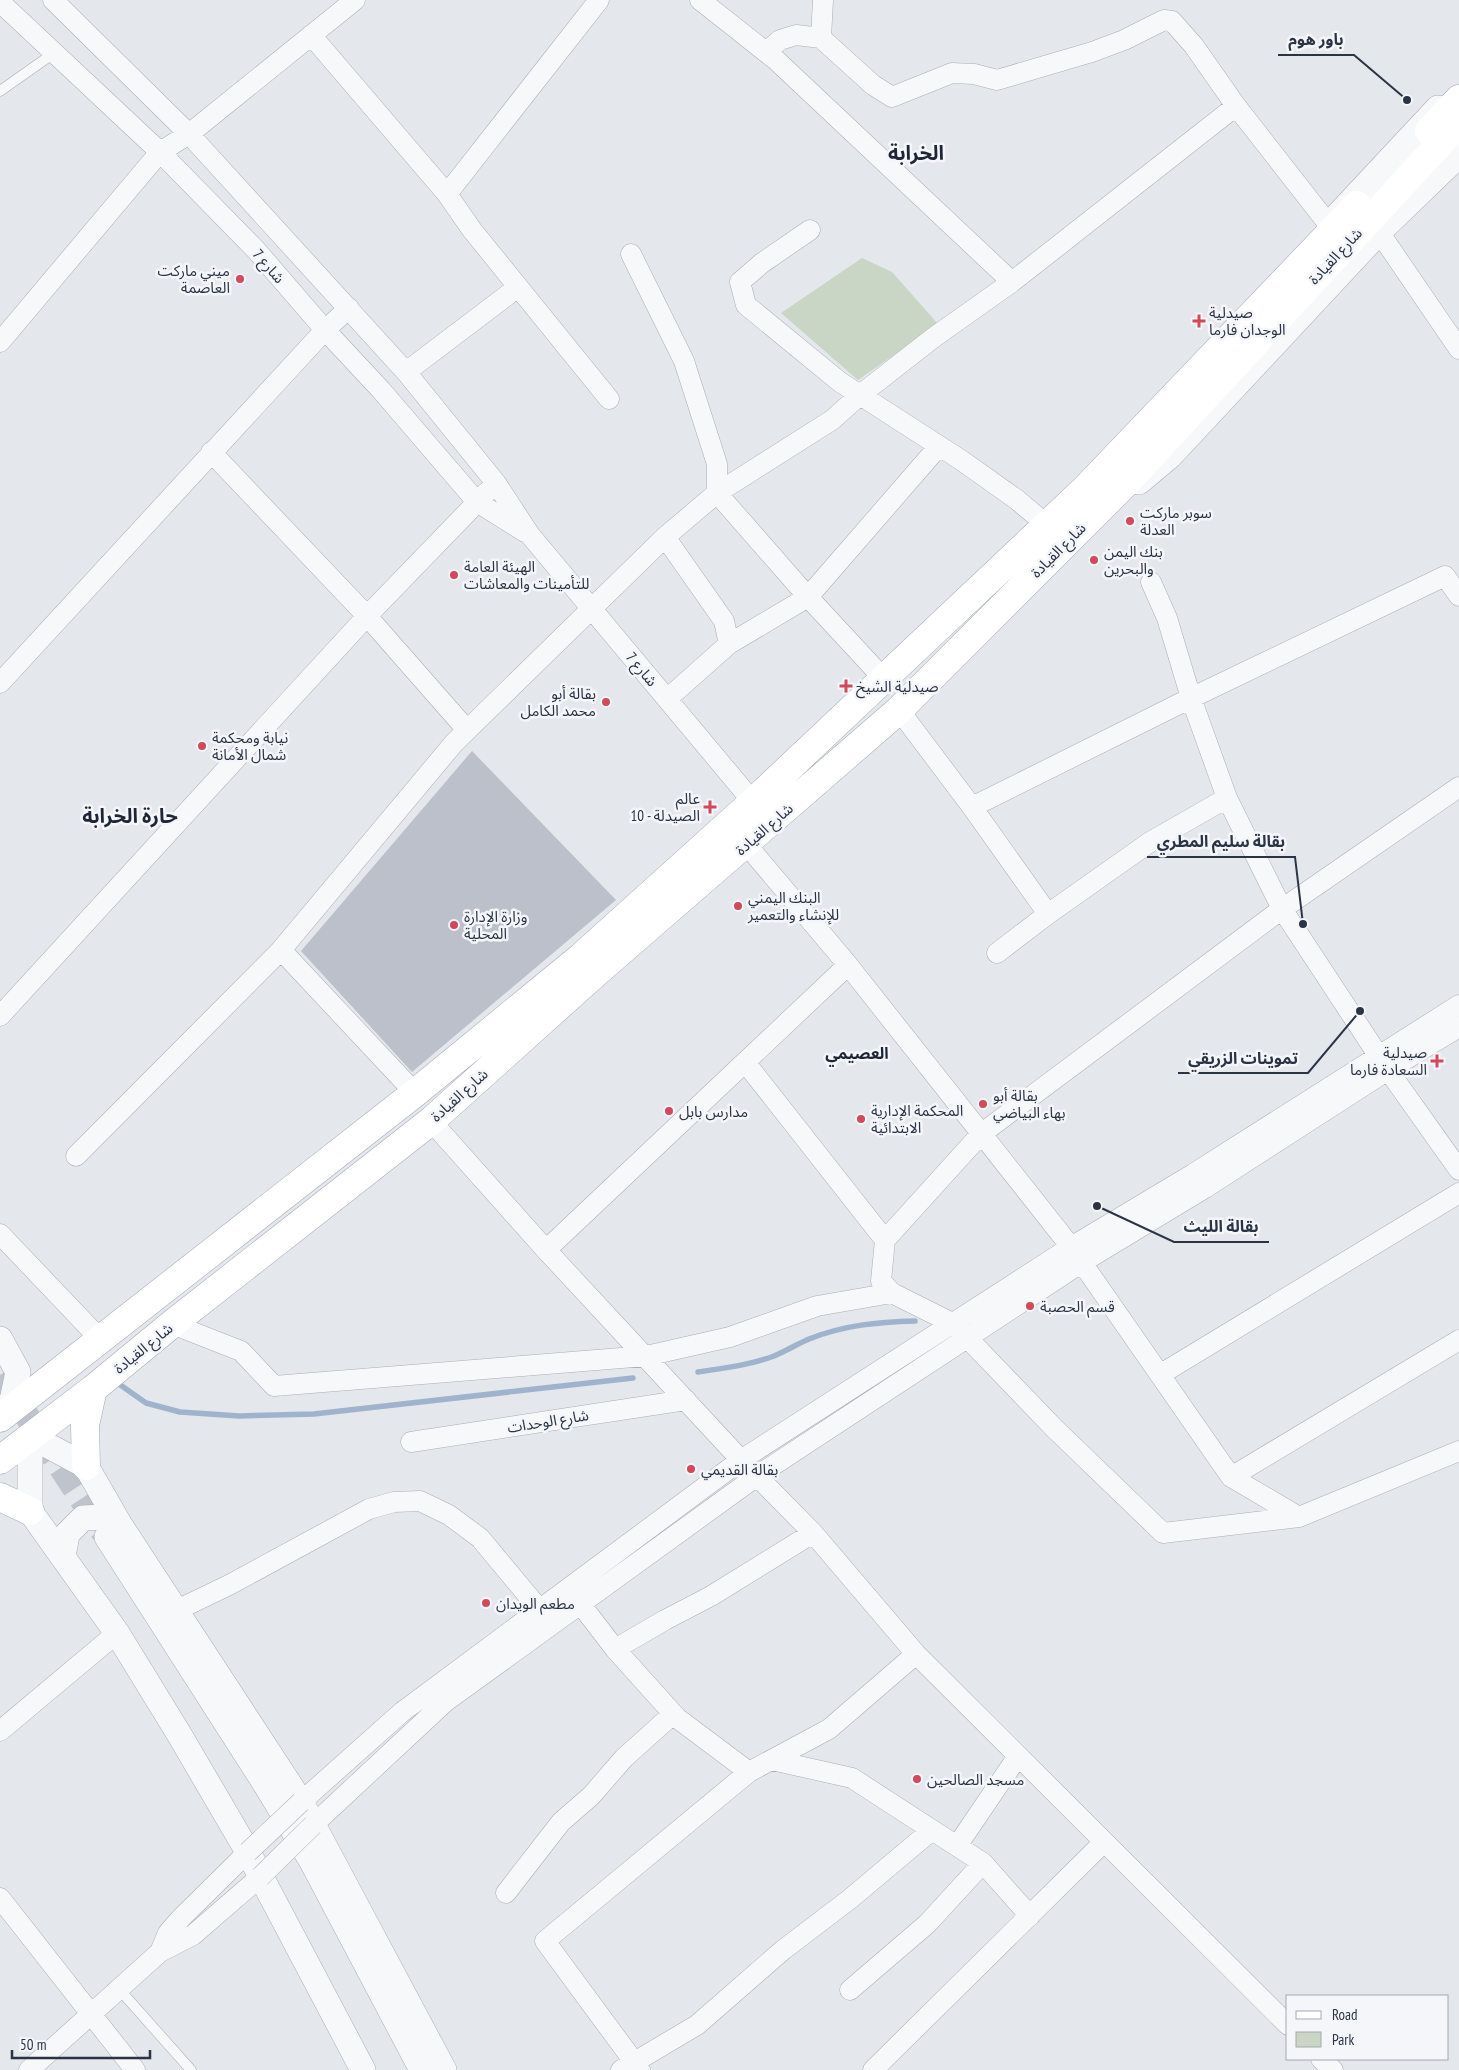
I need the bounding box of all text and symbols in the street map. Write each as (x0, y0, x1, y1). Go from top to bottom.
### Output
callout: باور هوم (1278, 24, 1354, 55)
text: باور هوم (1288, 29, 1344, 51)
district label: الخرابة (888, 140, 944, 166)
street label: شارع القيادة (1304, 224, 1368, 290)
street label: شارع 7 (247, 245, 289, 289)
place label: ميني ماركت العاصمة (157, 261, 230, 297)
marker: ميني ماركت العاصمة (234, 273, 246, 285)
place label: صيدلية الوجدان فارما (1209, 303, 1286, 339)
marker: صيدلية الوجدان فارما (1193, 315, 1205, 327)
place label: سوبر ماركت العدلة (1140, 503, 1212, 539)
marker: سوبر ماركت العدلة (1124, 515, 1136, 527)
street label: شارع القيادة (1026, 518, 1092, 584)
place label: بنك اليمن والبحرين (1104, 542, 1163, 578)
marker: بنك اليمن والبحرين (1088, 554, 1100, 566)
place label: الهيئة العامة للتأمينات والمعاشات (464, 557, 590, 593)
marker: الهيئة العامة للتأمينات والمعاشات (448, 569, 460, 581)
street label: شارع 7 (620, 648, 662, 692)
place label: صيدلية الشيخ (856, 677, 939, 699)
marker: صيدلية الشيخ (840, 680, 852, 692)
place label: بقالة أبو محمد الكامل (520, 684, 596, 720)
marker: بقالة أبو محمد الكامل (600, 696, 612, 708)
place label: نيابة ومحكمة شمال الأمانة (212, 728, 288, 764)
marker: نيابة ومحكمة شمال الأمانة (196, 740, 208, 752)
place label: عالم الصيدلة - 10 (630, 789, 700, 825)
street label: شارع القيادة (731, 799, 799, 862)
marker: عالم الصيدلة - 10 (704, 801, 716, 813)
district label: حارة الخرابة (82, 803, 178, 829)
callout: بقالة سليم المطري (1147, 826, 1295, 857)
text: بقالة سليم المطري (1157, 831, 1285, 855)
place label: البنك اليمني للإنشاء والتعمير (747, 888, 839, 925)
marker: البنك اليمني للإنشاء والتعمير (732, 900, 744, 912)
place label: وزارة الإدارة المحلية (464, 907, 528, 943)
marker: وزارة الإدارة المحلية (448, 919, 460, 931)
callout: تموينات الزريقي (1178, 1042, 1308, 1073)
district label: العصيمي (825, 1043, 889, 1067)
place label: صيدلية السعادة فارما (1350, 1043, 1427, 1079)
text: تموينات الزريقي (1188, 1048, 1298, 1072)
marker: صيدلية السعادة فارما (1431, 1055, 1443, 1067)
street label: شارع القيادة (426, 1064, 494, 1128)
place label: بقالة أبو بهاء البياضي (993, 1086, 1066, 1124)
marker: بقالة أبو بهاء البياضي (977, 1098, 989, 1110)
place label: المحكمة الإدارية الابتدائية (871, 1101, 963, 1137)
place label: مدارس بابل (679, 1102, 748, 1121)
marker: مدارس بابل (663, 1105, 675, 1117)
marker: المحكمة الإدارية الابتدائية (855, 1113, 867, 1125)
callout: بقالة الليث (1174, 1211, 1269, 1242)
text: بقالة الليث (1184, 1216, 1259, 1236)
place label: قسم الحصبة (1040, 1297, 1115, 1318)
marker: قسم الحصبة (1024, 1300, 1036, 1312)
street label: شارع القيادة (110, 1318, 178, 1380)
street label: شارع الوحدات (506, 1405, 591, 1440)
place label: بقالة القديمي (701, 1460, 778, 1481)
marker: بقالة القديمي (685, 1463, 697, 1475)
place label: مطعم الويدان (496, 1594, 575, 1615)
marker: مطعم الويدان (480, 1597, 492, 1609)
place label: مسجد الصالحين (927, 1770, 1024, 1789)
marker: مسجد الصالحين (911, 1773, 923, 1785)
legend (1286, 1995, 1449, 2060)
text: Road (1332, 2005, 1358, 2024)
scale bar (12, 2028, 150, 2060)
text: Park (1332, 2030, 1354, 2049)
text: 50 m (20, 2035, 46, 2054)

